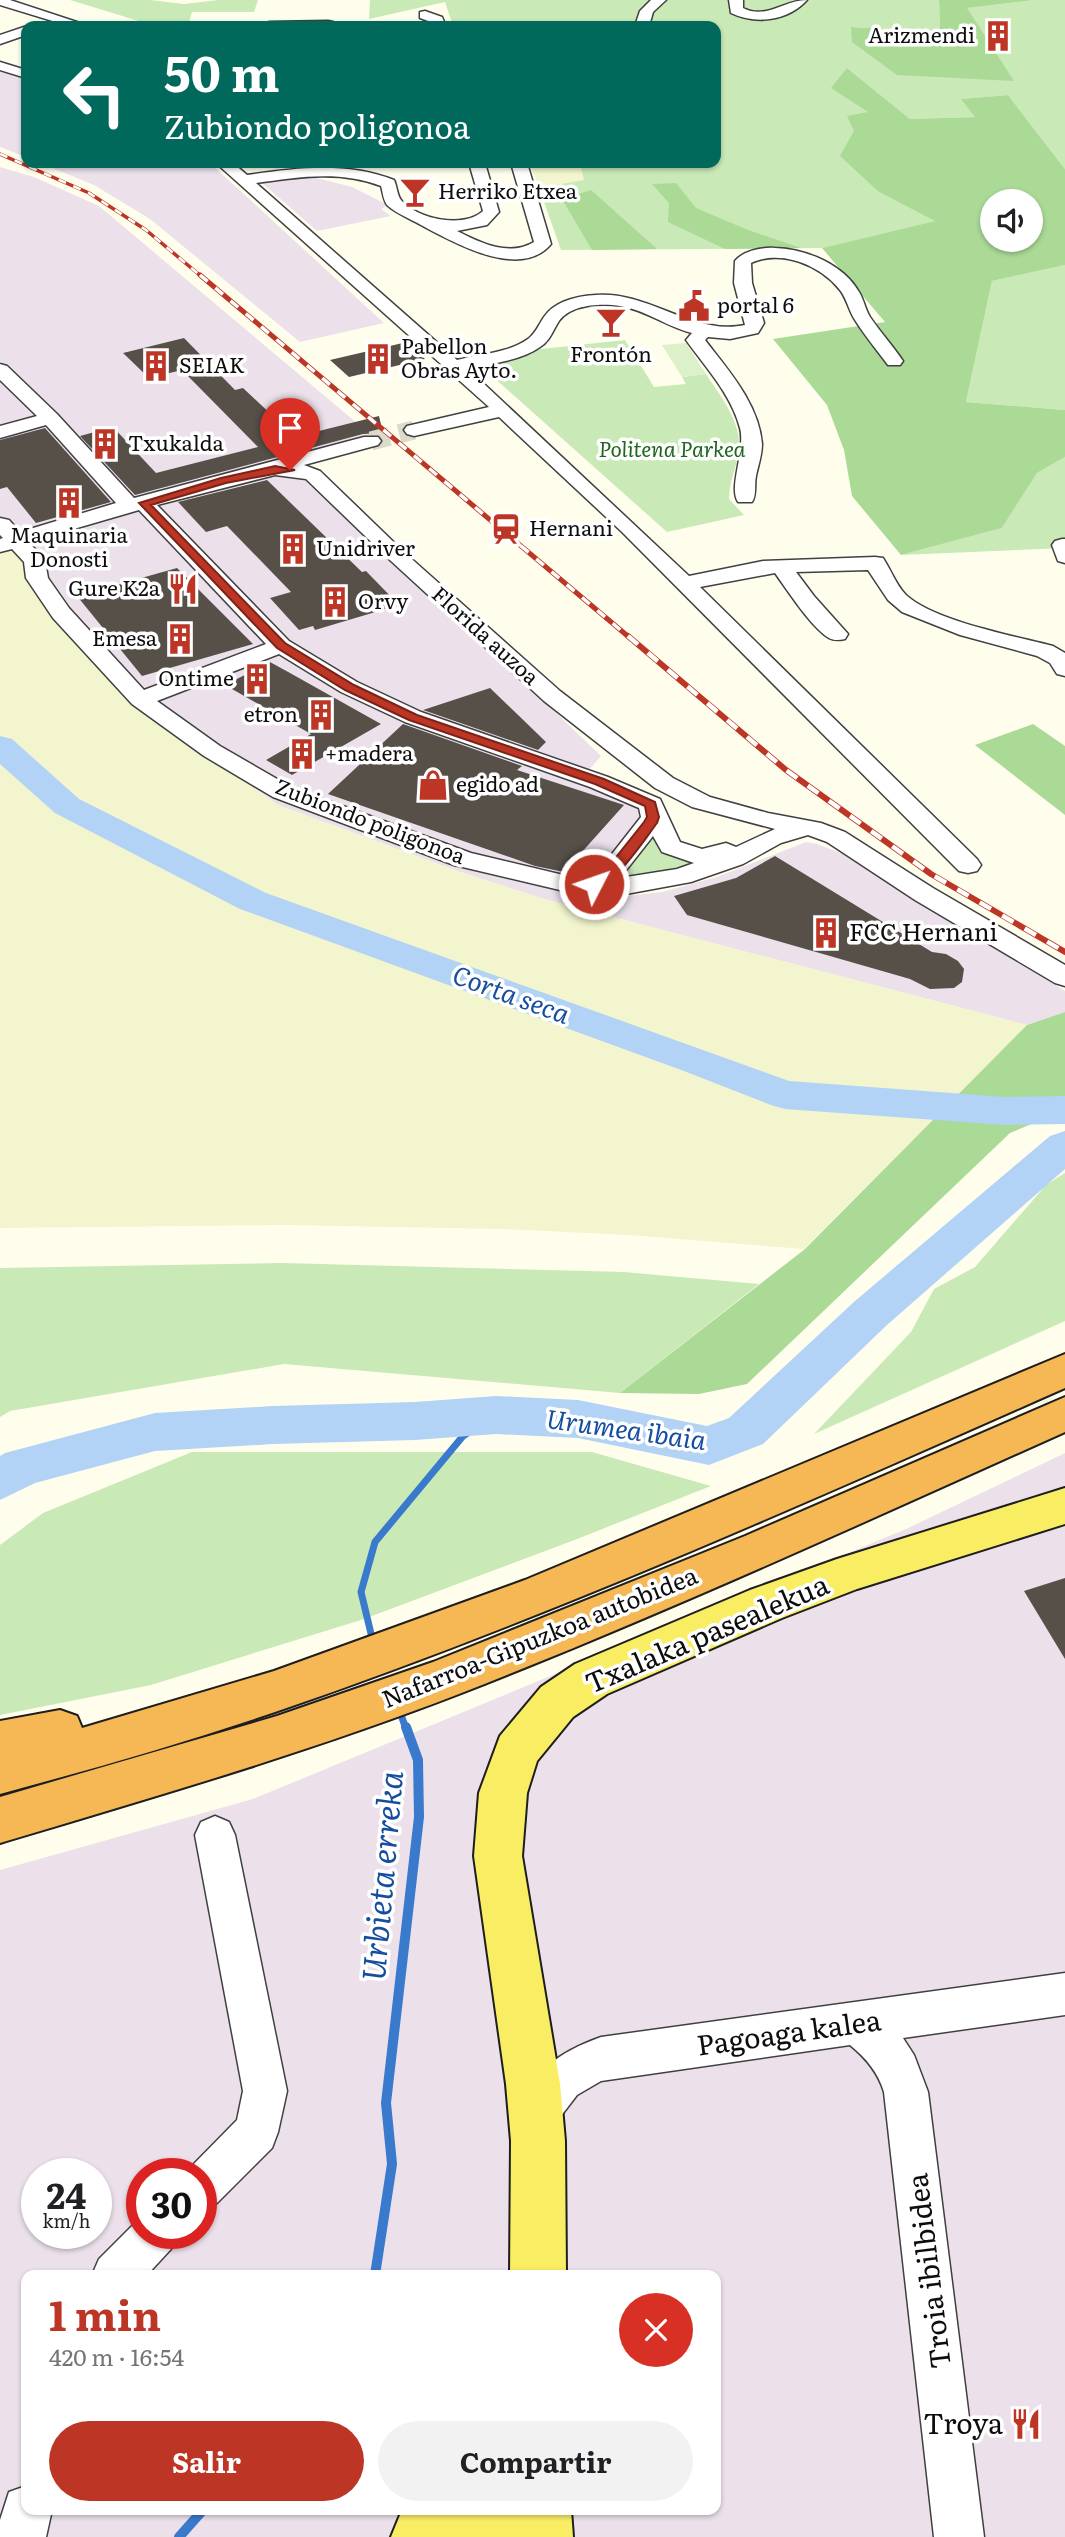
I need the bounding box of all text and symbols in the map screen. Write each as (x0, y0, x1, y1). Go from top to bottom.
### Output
place label: Arizmendi (868, 18, 975, 49)
building icon: Arizmendi (981, 19, 1015, 53)
text: 50 m (164, 34, 280, 107)
icon: left (49, 49, 140, 140)
text: Zubiondo poligonoa (164, 101, 470, 149)
place label: Herriko Etxea (438, 174, 578, 205)
bar icon: Herriko Etxea (398, 175, 432, 209)
map controls (980, 189, 1043, 252)
button: sound (980, 189, 1043, 252)
place label: portal 6 (717, 288, 794, 319)
public building icon: portal 6 (677, 289, 711, 323)
bar icon: Frontón (594, 305, 628, 339)
place label: Pabellon Obras Ayto. (401, 329, 517, 384)
place label: Frontón (570, 337, 652, 368)
building icon: Pabellon Obras Ayto. (361, 342, 395, 376)
place label: SEIAK (179, 348, 245, 379)
building icon: SEIAK (139, 349, 173, 383)
pin (260, 398, 320, 470)
icon: arrive (271, 409, 309, 447)
place label: Txukalda (128, 426, 225, 457)
building icon: Txukalda (88, 427, 122, 461)
park label: Politena Parkea (598, 432, 746, 463)
building icon: Maquinaria Donosti (52, 486, 86, 520)
place label: Hernani (529, 511, 613, 542)
station icon: Hernani (489, 512, 523, 546)
place label: Maquinaria Donosti (10, 518, 129, 573)
place label: Unidriver (316, 531, 415, 562)
building icon: Unidriver (276, 532, 310, 566)
place label: Gure K2a (68, 571, 161, 602)
restaurant icon: Gure K2a (166, 572, 200, 606)
street label: Florida auzoa (426, 578, 548, 691)
place label: Orvy (358, 584, 409, 615)
building icon: Orvy (318, 585, 352, 619)
place label: Emesa (92, 621, 158, 652)
building icon: Emesa (163, 622, 197, 656)
place label: Ontime (158, 661, 234, 692)
building icon: Ontime (240, 662, 274, 696)
place label: etron (244, 697, 298, 728)
building icon: etron (304, 698, 338, 732)
place label: +madera (325, 736, 414, 767)
building icon: +madera (285, 737, 319, 771)
place label: egido ad (456, 767, 539, 798)
shop icon: egido ad (416, 768, 450, 802)
street label: Zubiondo poligonoa (272, 769, 471, 870)
position arrow (557, 847, 631, 921)
place label: FCC Hernani (849, 913, 998, 948)
building icon: FCC Hernani (809, 916, 843, 950)
water label: Corta seca (448, 953, 576, 1032)
water label: Urumea ibaia (544, 1397, 709, 1458)
street label: Nafarroa-Gipuzkoa autobidea (376, 1556, 702, 1715)
street label: Txalaka pasealekua (578, 1562, 835, 1702)
water label: Urbieta erreka (347, 1768, 413, 1983)
street label: Pagoaga kalea (694, 1997, 883, 2065)
speed limit sign: 30 (126, 2158, 217, 2249)
text: 24 (47, 2168, 86, 2220)
street label: Troia ibilbidea (894, 2171, 960, 2371)
text: km/h (43, 2207, 90, 2234)
text: 1 min (49, 2282, 161, 2344)
button: close (619, 2293, 693, 2367)
text: 420 m · 16:54 (49, 2339, 184, 2373)
place label: Troya (923, 2401, 1003, 2443)
restaurant icon: Troya (1009, 2407, 1043, 2441)
button: Salir (49, 2421, 364, 2501)
button: Compartir (378, 2421, 693, 2501)

